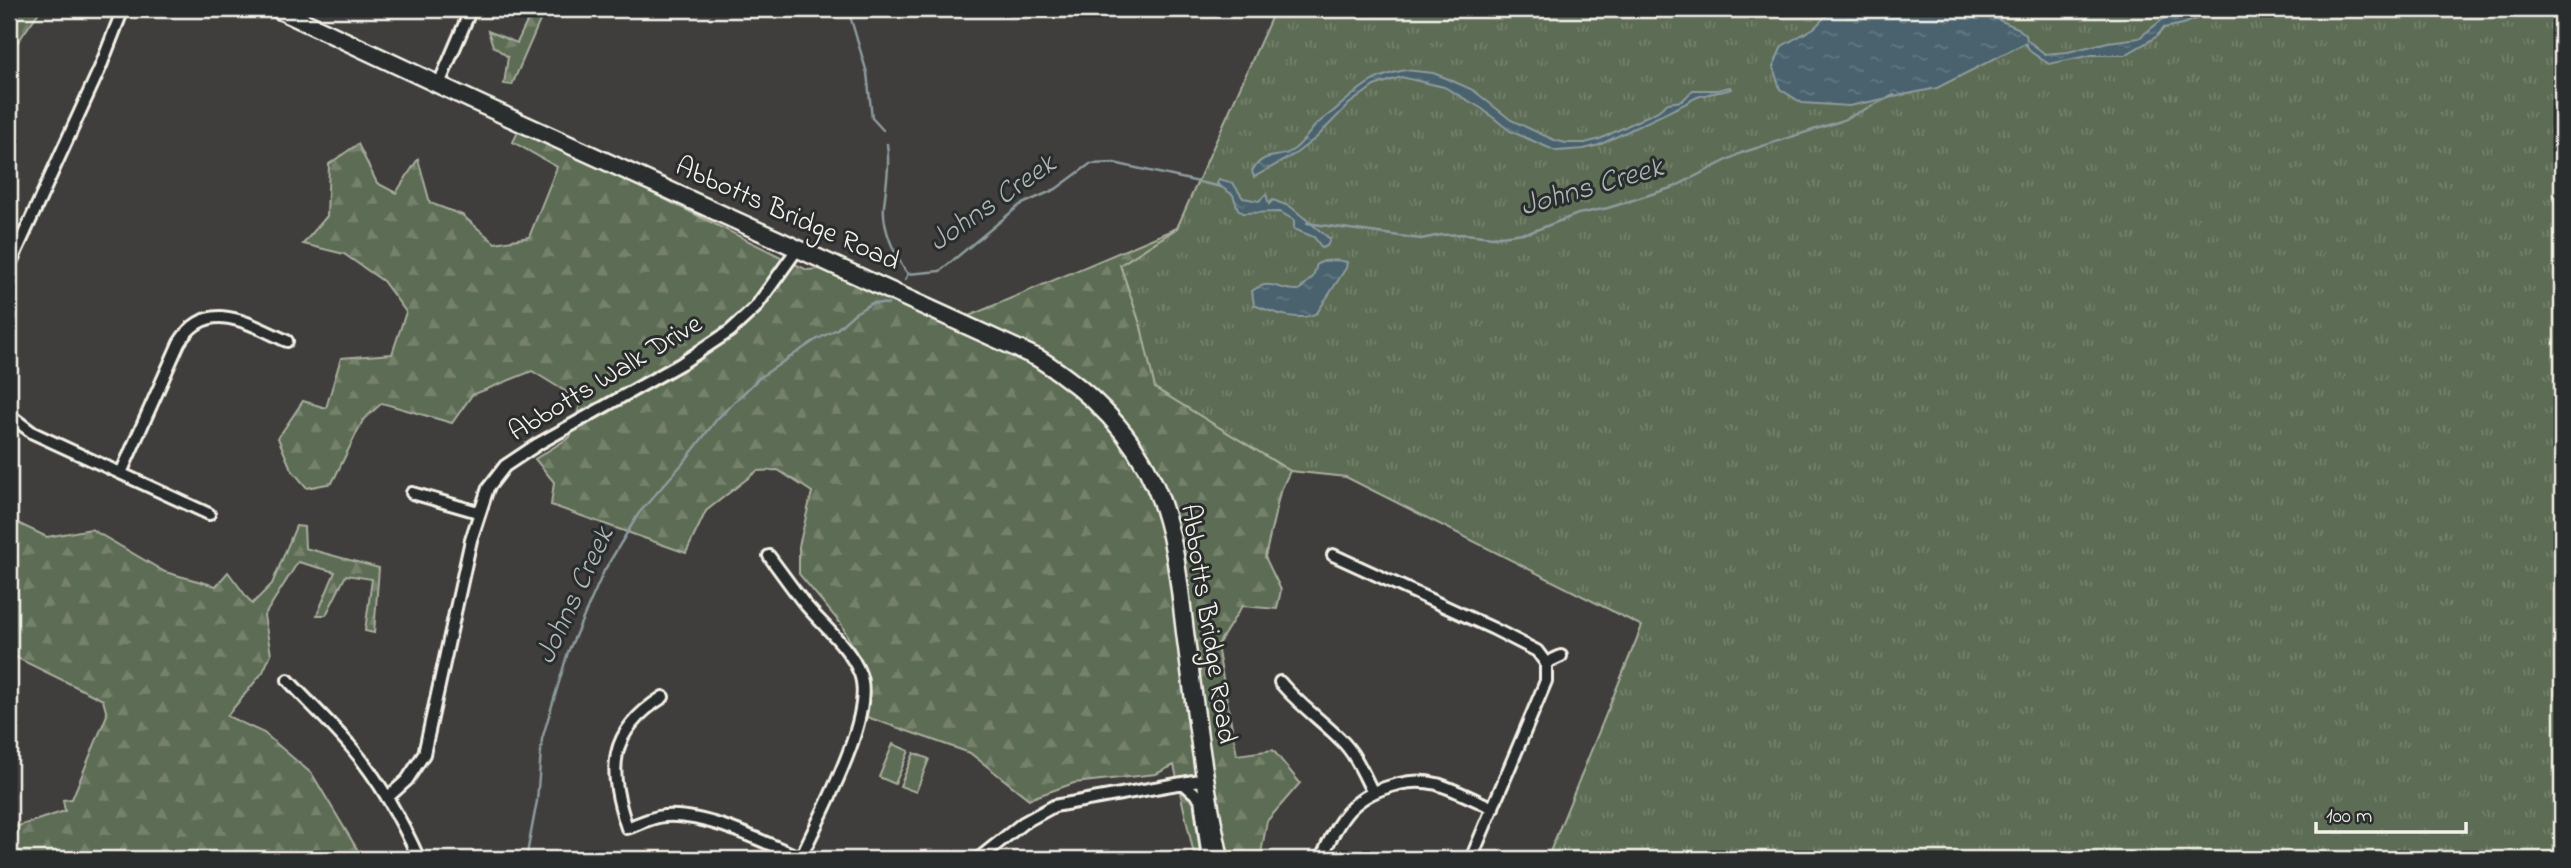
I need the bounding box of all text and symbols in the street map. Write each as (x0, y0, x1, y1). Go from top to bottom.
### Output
water label: Johns Creek (920, 143, 1067, 264)
water label: Johns Creek (1515, 146, 1670, 229)
street label: Abbotts Bridge Road (668, 147, 906, 283)
street label: Abbotts Walk Drive (501, 305, 711, 453)
street label: Abbotts Bridge Road (1168, 501, 1246, 747)
water label: Johns Creek (525, 518, 628, 672)
scale bar (2316, 791, 2466, 835)
text: 100 m (2326, 802, 2372, 832)

